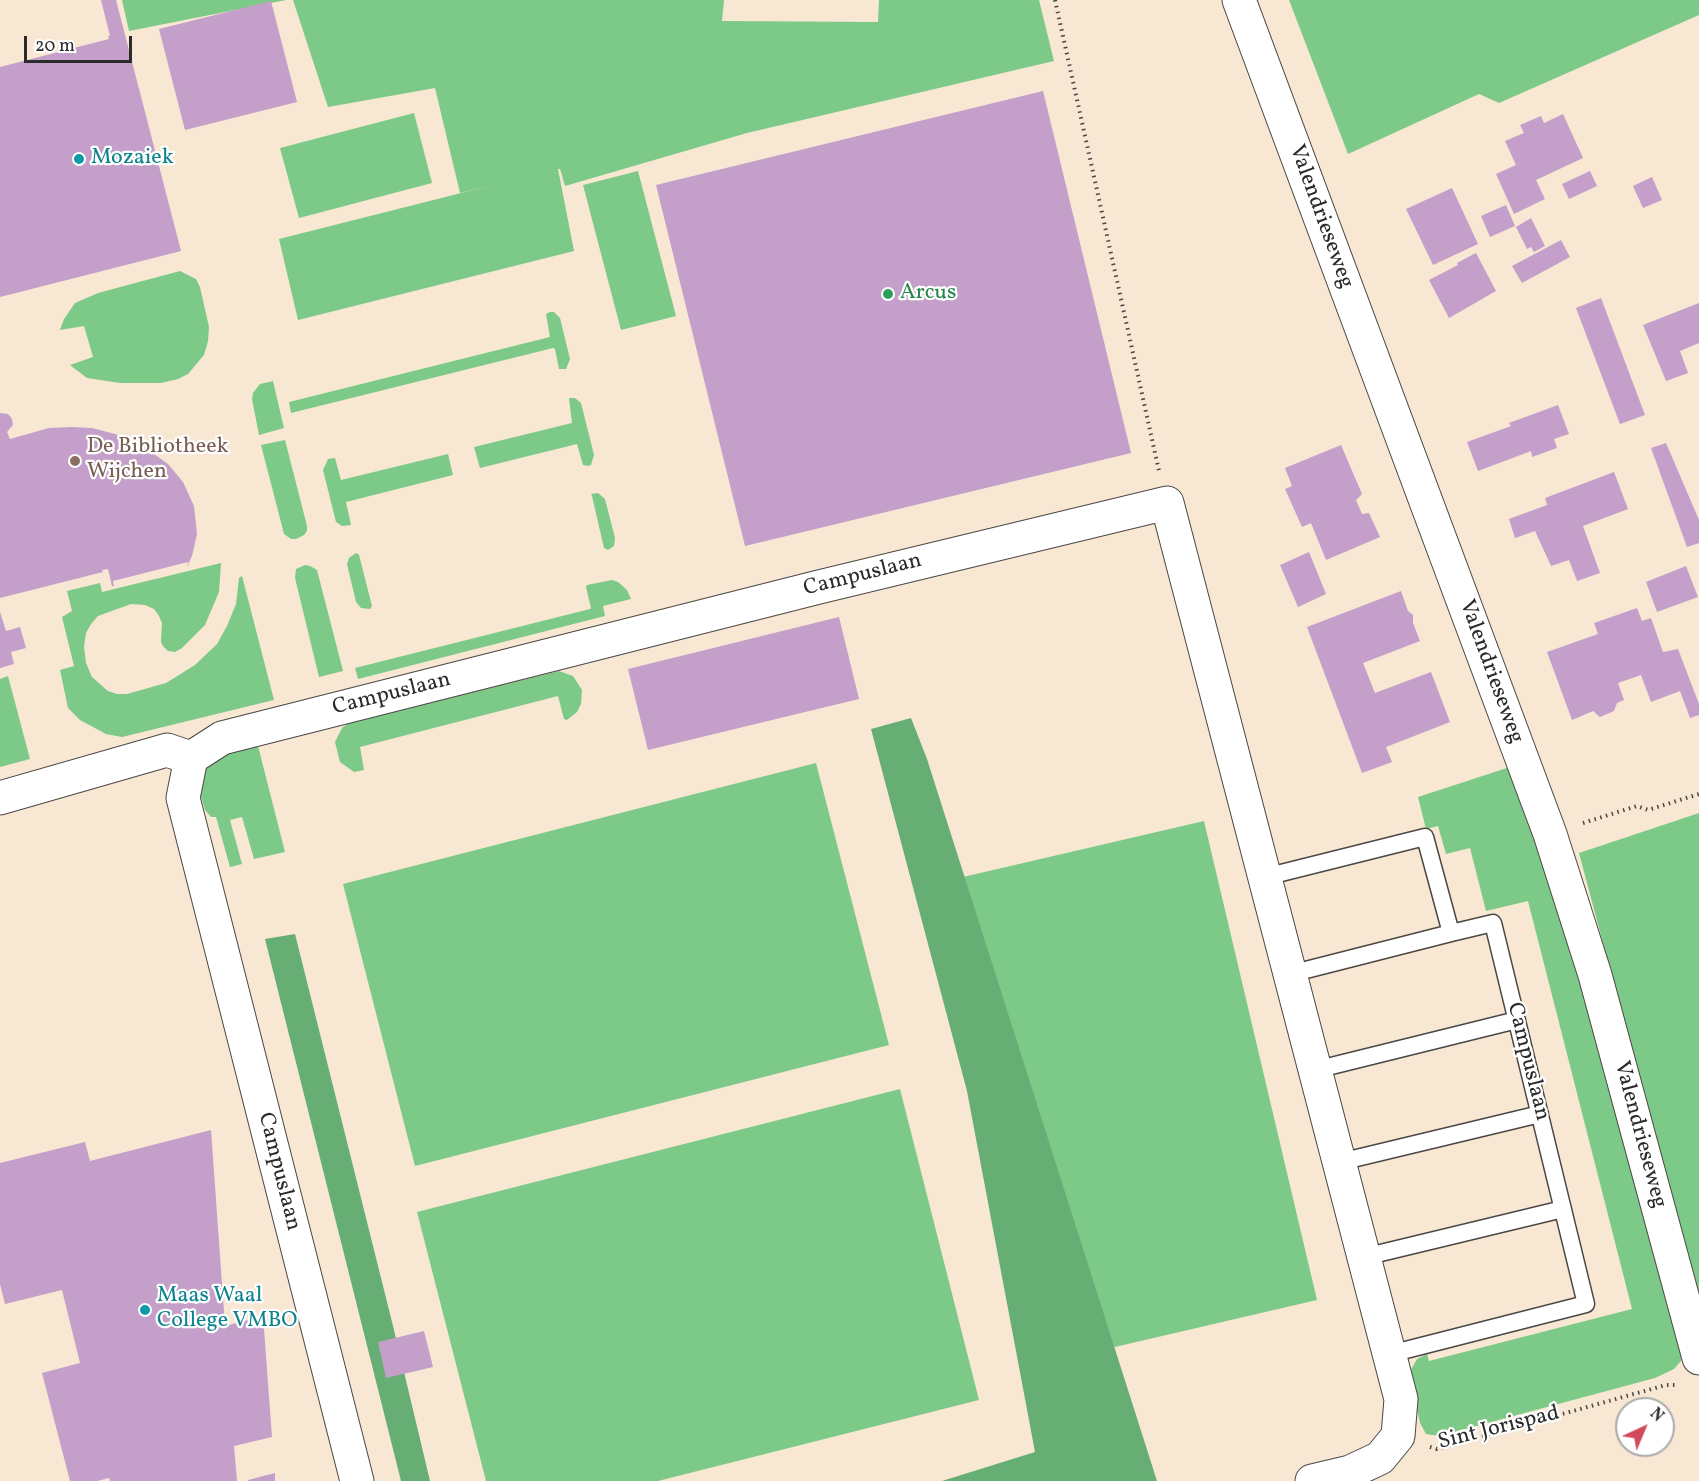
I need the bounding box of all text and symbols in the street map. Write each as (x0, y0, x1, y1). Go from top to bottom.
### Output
scale bar (27, 24, 135, 62)
text: 20 m (35, 34, 75, 59)
street label: Valendrieseweg (1282, 142, 1358, 292)
place label: Mozaiek (91, 146, 174, 172)
marker: Mozaiek (72, 152, 86, 166)
place label: Arcus (900, 281, 956, 307)
marker: Arcus (881, 287, 895, 301)
place label: De Bibliotheek Wijchen (87, 435, 229, 487)
marker: De Bibliotheek Wijchen (68, 454, 82, 468)
street label: Campuslaan (801, 549, 925, 603)
street label: Valendrieseweg (1452, 597, 1528, 747)
street label: Campuslaan (330, 668, 454, 722)
street label: Campuslaan (1500, 1000, 1554, 1124)
street label: Valendrieseweg (1607, 1059, 1671, 1211)
street label: Campuslaan (251, 1110, 305, 1234)
place label: Maas Waal College VMBO (157, 1284, 297, 1336)
marker: Maas Waal College VMBO (138, 1303, 152, 1317)
north arrow (1615, 1397, 1675, 1457)
street label: Sint Jorispad (1436, 1401, 1562, 1457)
text: N (1644, 1404, 1668, 1427)

